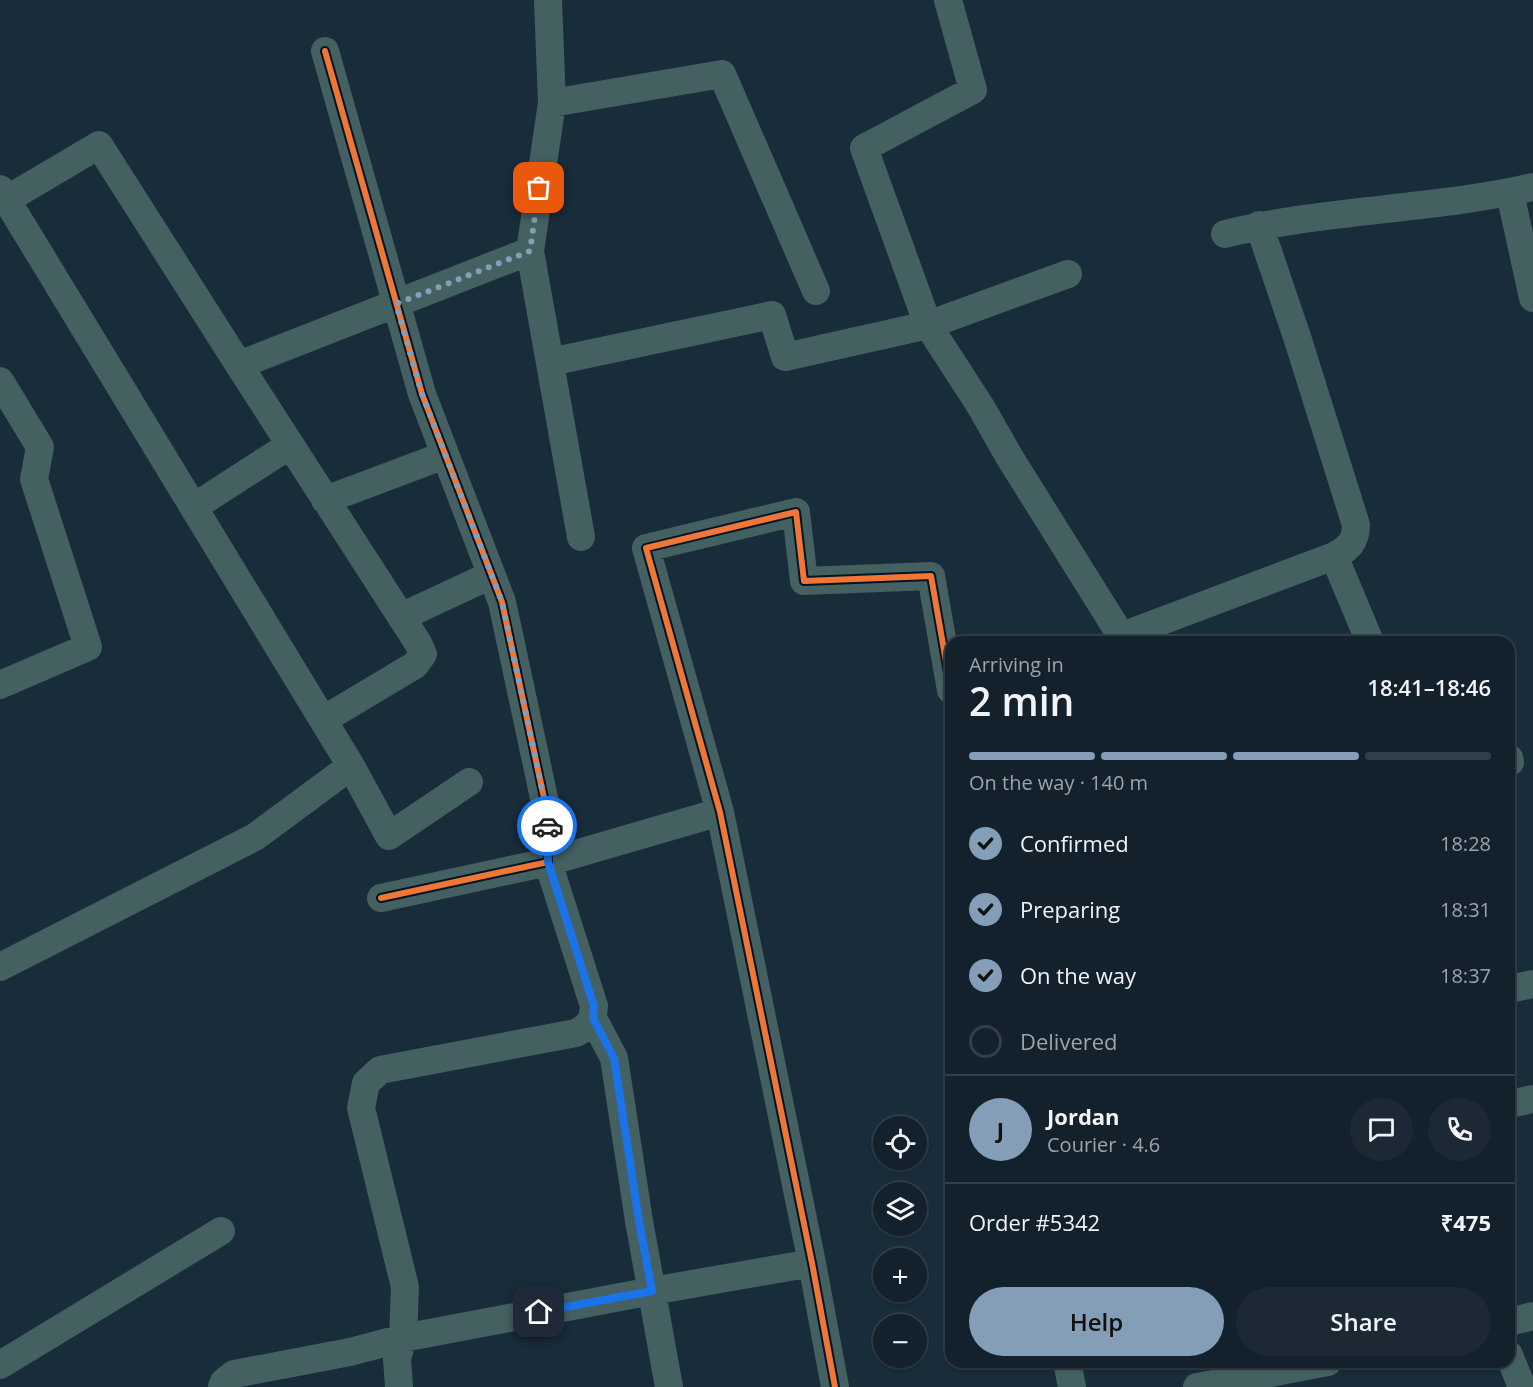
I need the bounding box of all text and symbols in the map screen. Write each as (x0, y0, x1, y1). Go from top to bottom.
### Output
pin (513, 162, 564, 213)
icon: bag (522, 171, 555, 204)
text: Arriving in (969, 651, 1064, 678)
text: 18:41–18:46 (1367, 672, 1491, 702)
text: 2 min (969, 674, 1074, 727)
text: On the way · 140 m (969, 769, 1148, 796)
courier (517, 796, 577, 856)
icon: car (531, 810, 564, 843)
icon: check (969, 827, 1002, 860)
text: Confirmed (1020, 828, 1129, 858)
text: 18:28 (1440, 830, 1491, 857)
icon: check (969, 893, 1002, 926)
text: Preparing (1020, 894, 1120, 924)
text: 18:31 (1440, 896, 1491, 923)
icon: check (969, 959, 1002, 992)
text: On the way (1020, 960, 1136, 990)
text: 18:37 (1440, 962, 1491, 989)
text: Delivered (1020, 1026, 1118, 1056)
button: chat (1350, 1098, 1413, 1161)
button: phone (1428, 1098, 1491, 1161)
text: Jordan (1047, 1101, 1120, 1131)
text: J (997, 1114, 1004, 1144)
map controls (873, 1116, 927, 1368)
button: locate (873, 1116, 927, 1170)
text: Courier · 4.6 (1047, 1131, 1160, 1158)
button: layers (873, 1182, 927, 1236)
text: Order #5342 (969, 1207, 1100, 1237)
text: ₹475 (1441, 1207, 1491, 1237)
button: + (873, 1248, 927, 1302)
pin (513, 1286, 564, 1337)
button: Help (969, 1287, 1224, 1356)
button: Share (1236, 1287, 1491, 1356)
icon: home (522, 1295, 555, 1328)
button: − (873, 1314, 927, 1368)

